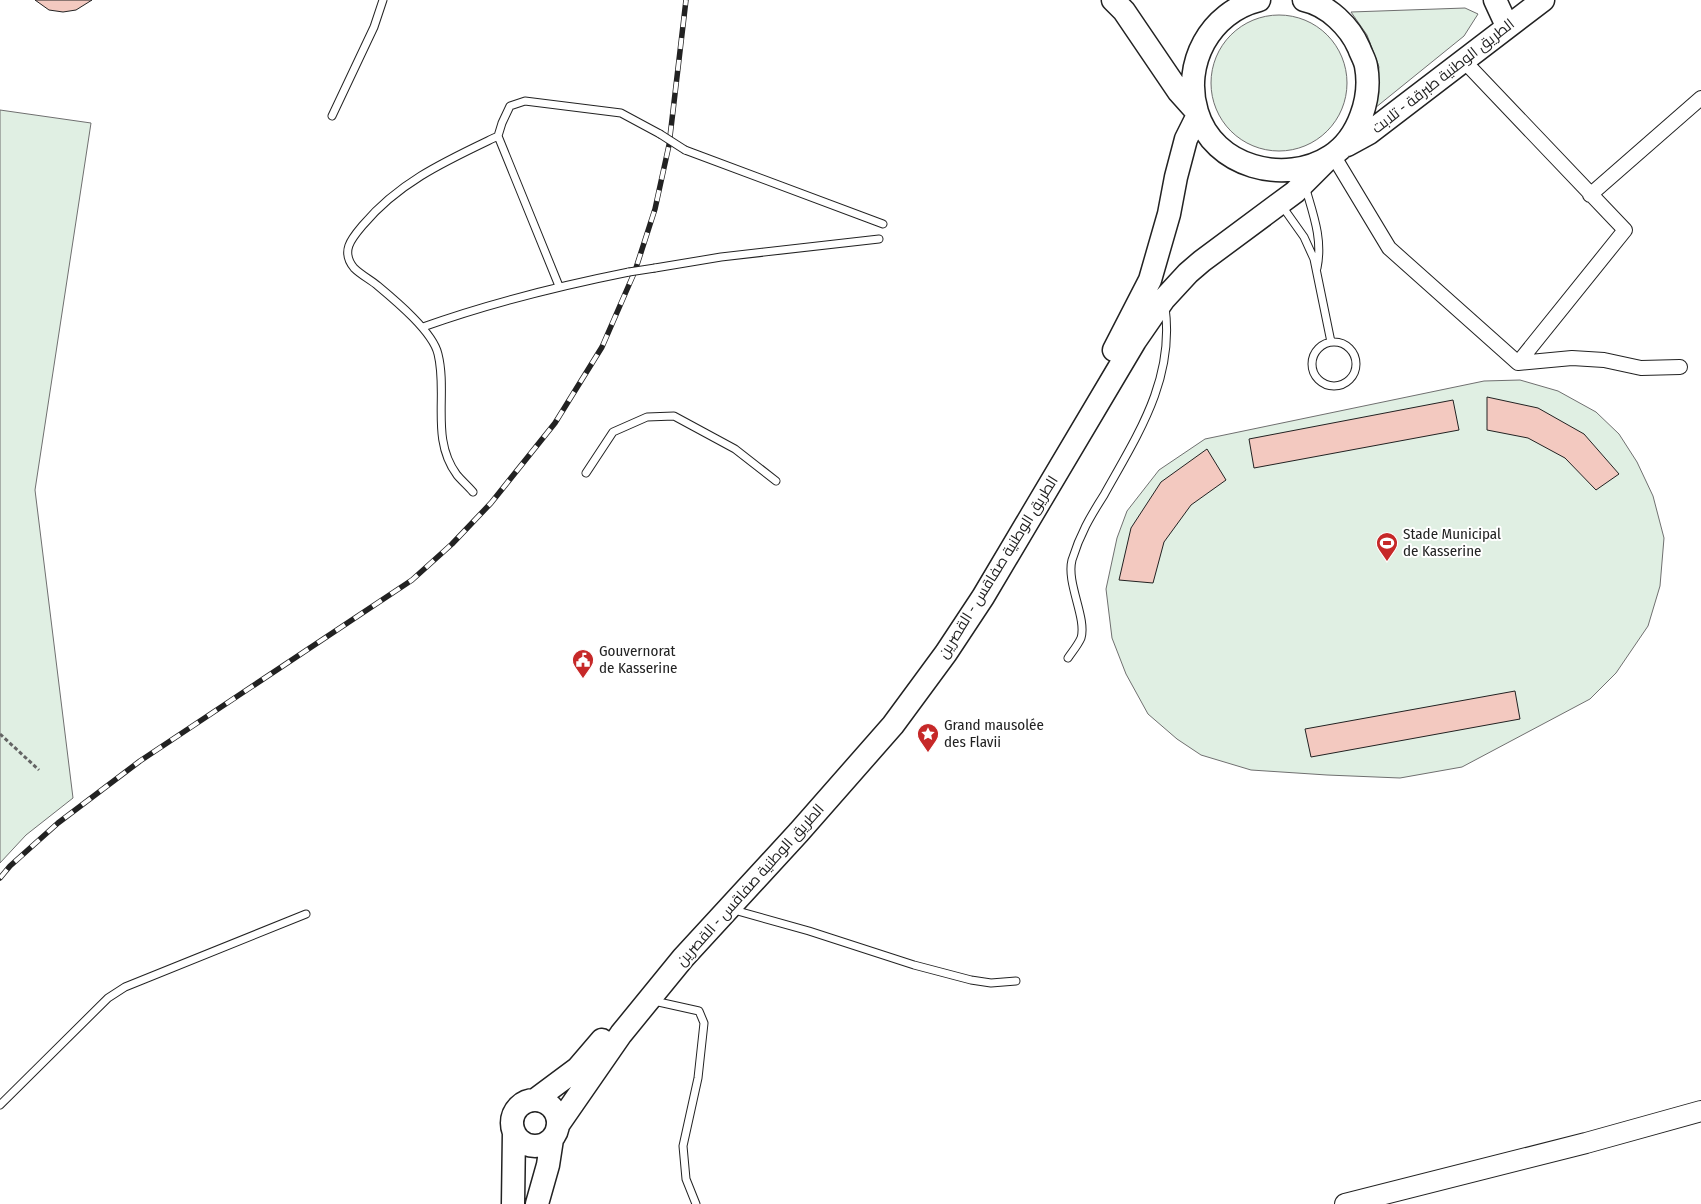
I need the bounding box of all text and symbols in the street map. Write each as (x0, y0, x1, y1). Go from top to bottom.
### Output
street label: الطريق الوطنية طبرقة - تلابت (1368, 15, 1518, 138)
street label: الطريق الوطنية صفاقس - القصرين (934, 472, 1063, 662)
place label: Stade Municipal de Kasserine (1403, 525, 1501, 560)
sports icon: Stade Municipal de Kasserine (1375, 531, 1399, 562)
place label: Gouvernorat de Kasserine (599, 642, 677, 677)
public building icon: Gouvernorat de Kasserine (571, 648, 595, 679)
place label: Grand mausolée des Flavii (944, 716, 1044, 751)
place icon: Grand mausolée des Flavii (916, 722, 940, 753)
street label: الطريق الوطنية صفاقس - القصرين (672, 800, 828, 970)

